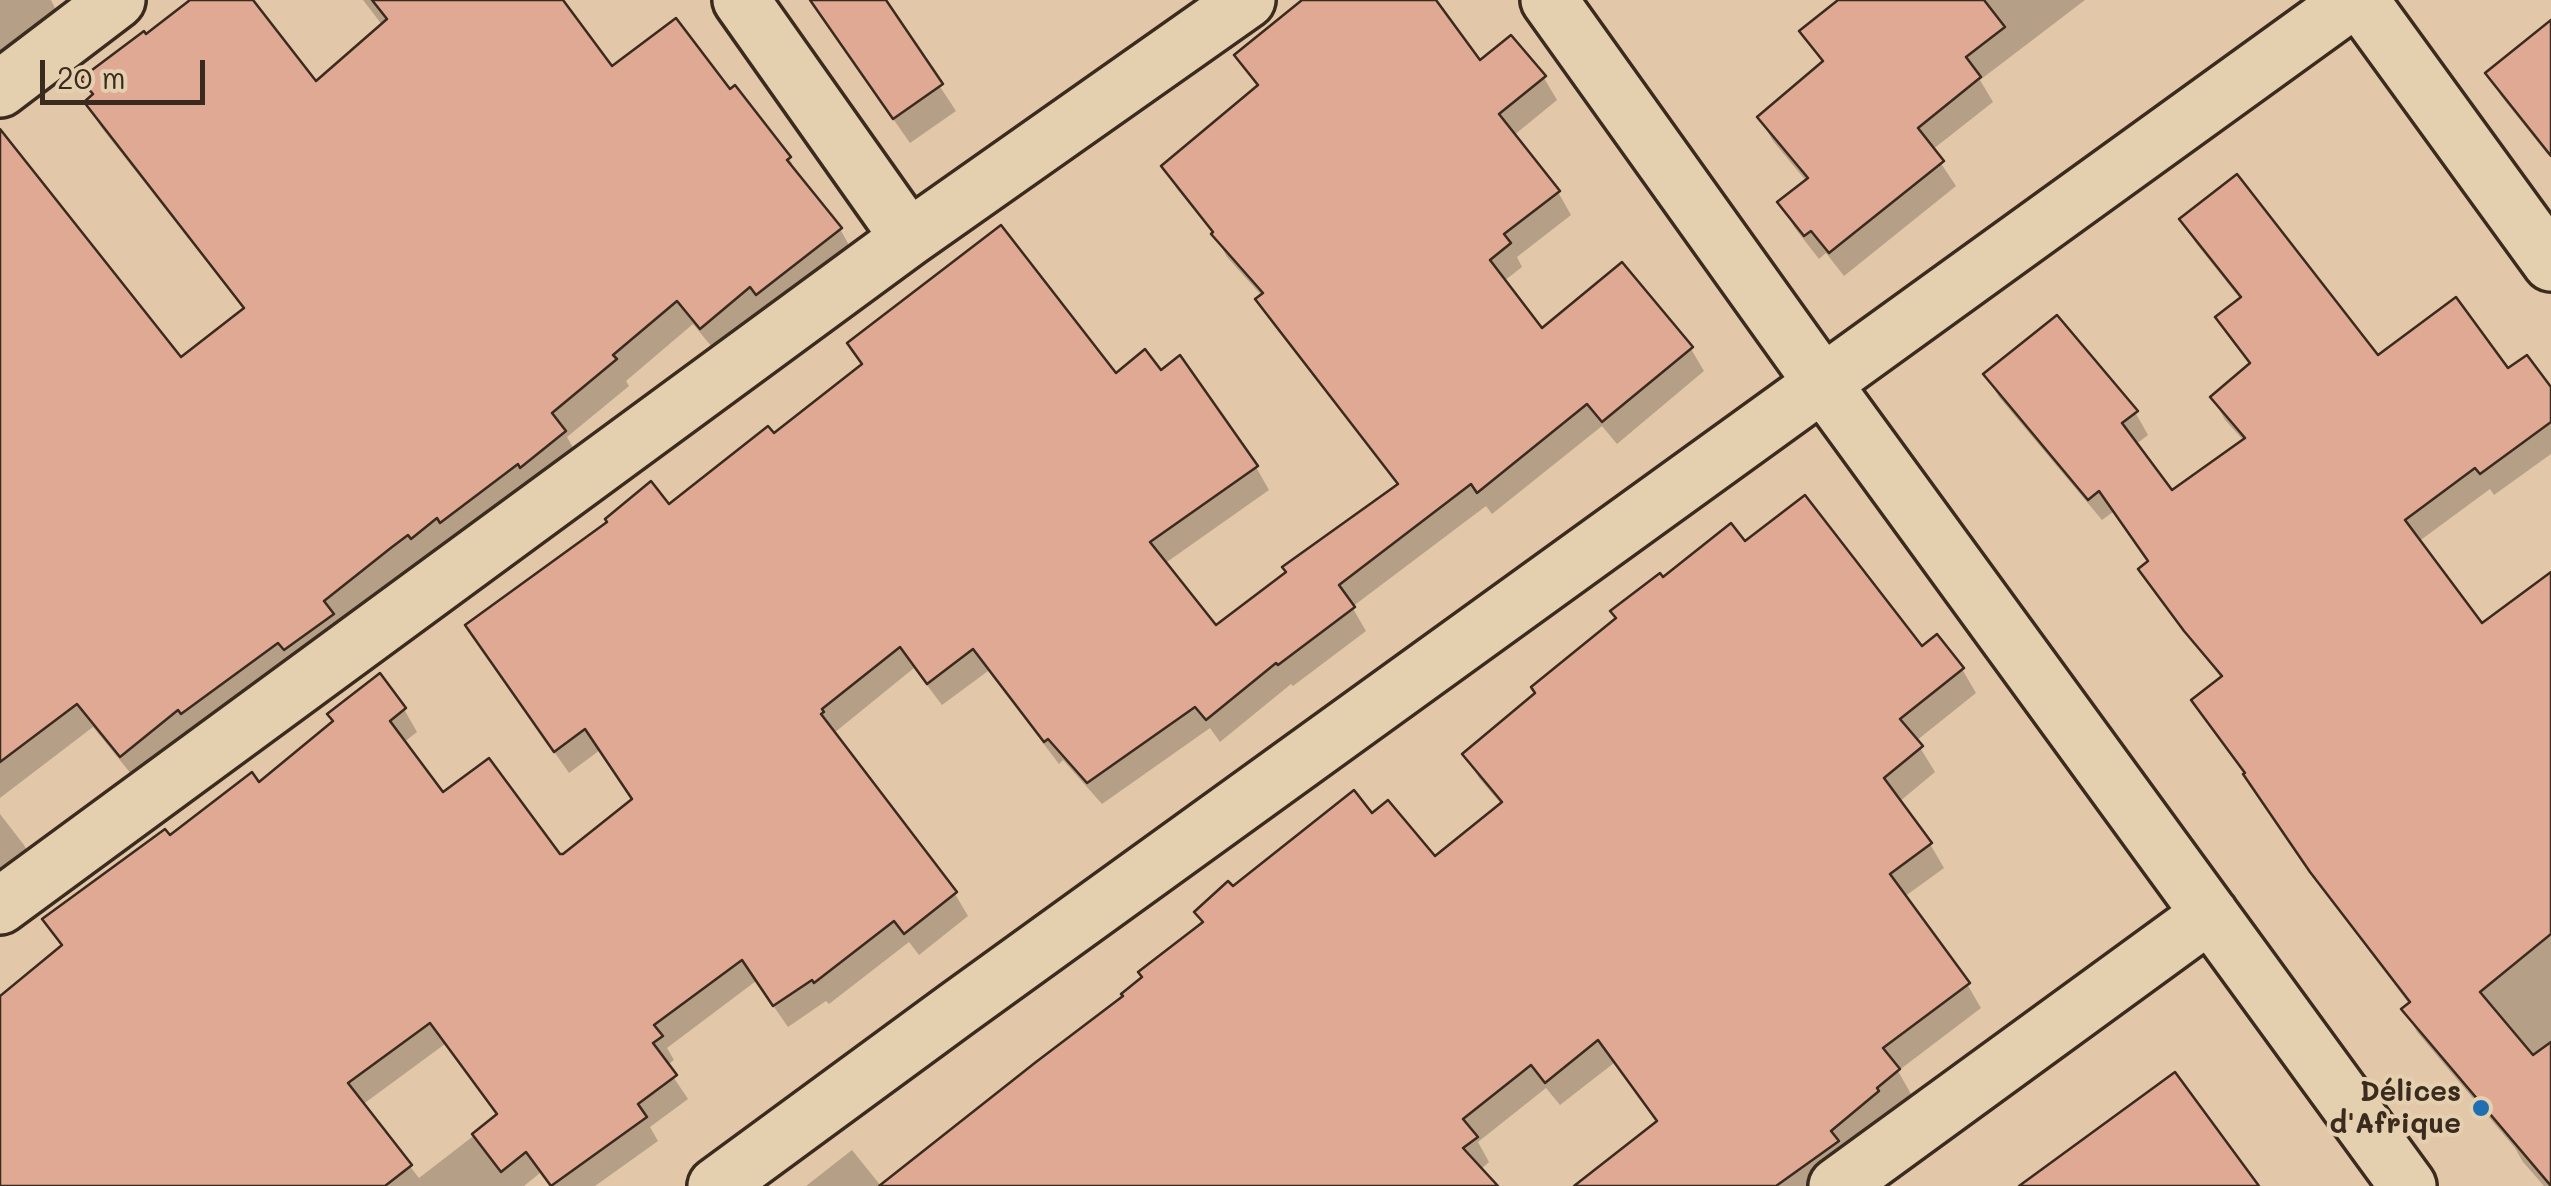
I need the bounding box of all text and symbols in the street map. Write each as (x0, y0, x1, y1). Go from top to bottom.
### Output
scale bar (45, 40, 210, 102)
text: 20 m (57, 57, 126, 97)
place label: Délices d'Afrique (2329, 1075, 2461, 1141)
marker: Délices d'Afrique (2470, 1097, 2492, 1119)

